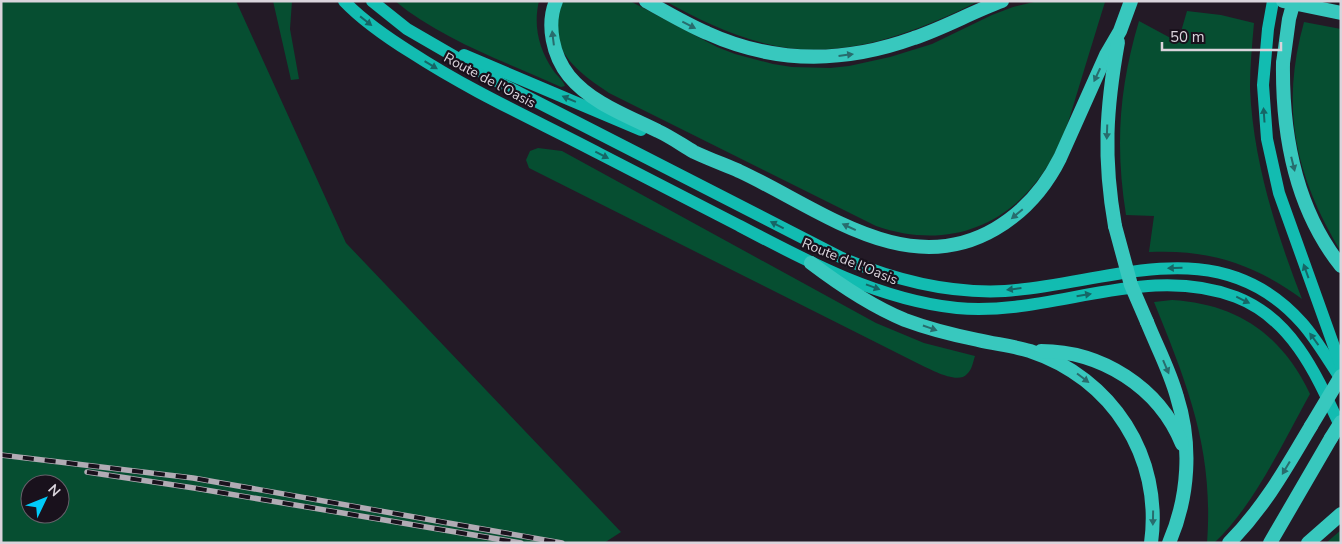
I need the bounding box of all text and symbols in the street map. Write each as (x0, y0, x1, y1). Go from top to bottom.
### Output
one-way arrow (359, 15, 372, 26)
scale bar (1162, 20, 1281, 52)
one-way arrow (682, 21, 696, 29)
text: 50 m (1170, 27, 1205, 47)
one-way arrow (549, 30, 557, 46)
street label: Route de l'Oasis (440, 48, 539, 113)
one-way arrow (838, 51, 854, 59)
one-way arrow (425, 60, 438, 69)
one-way arrow (1093, 67, 1102, 82)
one-way arrow (562, 95, 576, 103)
one-way arrow (1260, 106, 1268, 122)
one-way arrow (1102, 124, 1110, 140)
one-way arrow (595, 151, 609, 159)
one-way arrow (1289, 156, 1297, 171)
one-way arrow (1011, 208, 1024, 219)
one-way arrow (770, 221, 784, 229)
one-way arrow (842, 223, 856, 231)
street label: Route de l'Oasis (799, 234, 901, 289)
one-way arrow (1302, 263, 1310, 278)
one-way arrow (1167, 264, 1183, 272)
one-way arrow (865, 284, 880, 291)
one-way arrow (1006, 285, 1022, 293)
one-way arrow (1076, 291, 1092, 299)
one-way arrow (1236, 297, 1250, 305)
one-way arrow (922, 325, 937, 332)
one-way arrow (1309, 332, 1319, 345)
one-way arrow (1162, 360, 1170, 374)
one-way arrow (1076, 373, 1089, 384)
one-way arrow (1282, 462, 1291, 475)
north arrow (20, 474, 70, 524)
text: N (44, 480, 65, 501)
one-way arrow (1149, 510, 1157, 526)

